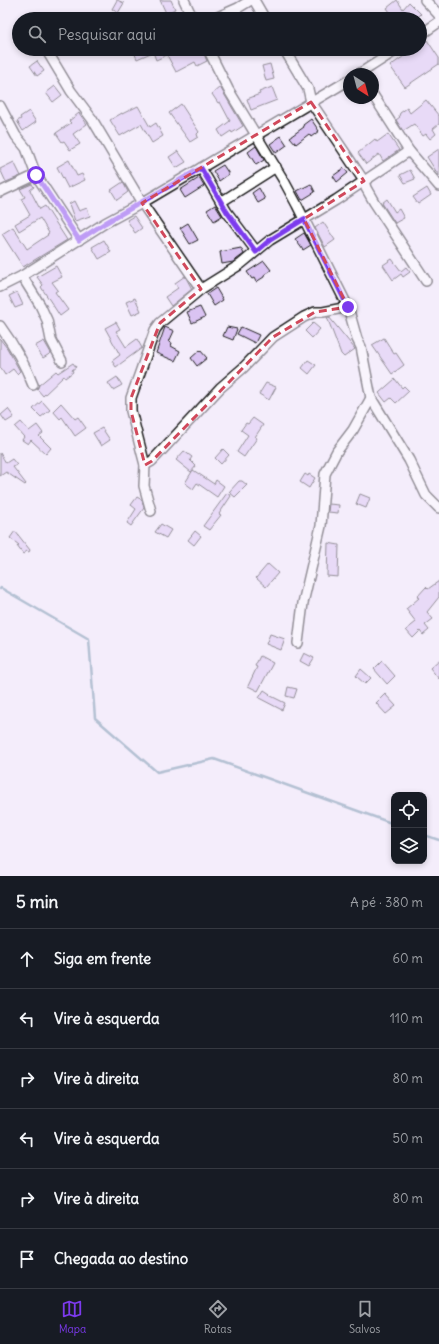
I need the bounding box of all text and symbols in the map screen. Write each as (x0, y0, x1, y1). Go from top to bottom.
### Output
search box (12, 12, 427, 56)
icon: search (26, 23, 48, 45)
text: Pesquisar aqui (58, 25, 156, 44)
north arrow (343, 68, 379, 104)
route start (27, 166, 45, 184)
route end (339, 298, 357, 316)
map controls (391, 792, 427, 864)
button: locate (391, 792, 427, 828)
button: layers (391, 828, 427, 864)
text: 5 min (16, 891, 58, 913)
text: A pé · 380 m (350, 894, 423, 911)
icon: ahead (16, 948, 38, 970)
text: Siga em frente (54, 949, 151, 968)
text: 60 m (392, 950, 423, 967)
icon: left (16, 1008, 38, 1030)
text: Vire à esquerda (54, 1009, 160, 1028)
text: 110 m (390, 1010, 423, 1027)
icon: right (16, 1068, 38, 1090)
text: Vire à direita (54, 1069, 139, 1088)
text: 80 m (392, 1070, 423, 1087)
icon: left (16, 1128, 38, 1150)
text: Vire à esquerda (54, 1129, 160, 1148)
text: 50 m (392, 1130, 423, 1147)
icon: right (16, 1188, 38, 1210)
text: Vire à direita (54, 1189, 139, 1208)
text: 80 m (392, 1190, 423, 1207)
icon: arrive (16, 1248, 38, 1270)
text: Chegada ao destino (54, 1249, 188, 1268)
tab: Mapa (59, 1298, 86, 1336)
tab: Rotas (204, 1298, 232, 1336)
tab: Salvos (349, 1298, 380, 1336)

